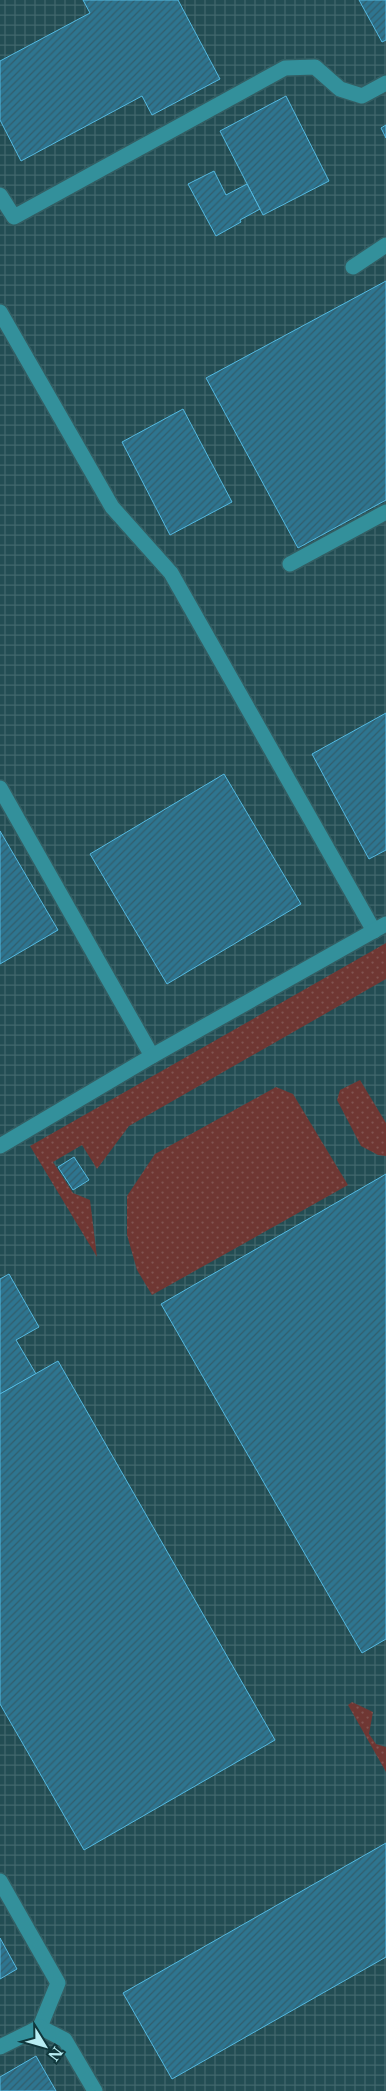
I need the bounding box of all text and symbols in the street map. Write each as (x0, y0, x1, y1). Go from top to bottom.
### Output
north arrow (20, 2021, 70, 2071)
text: N (44, 2043, 67, 2064)

